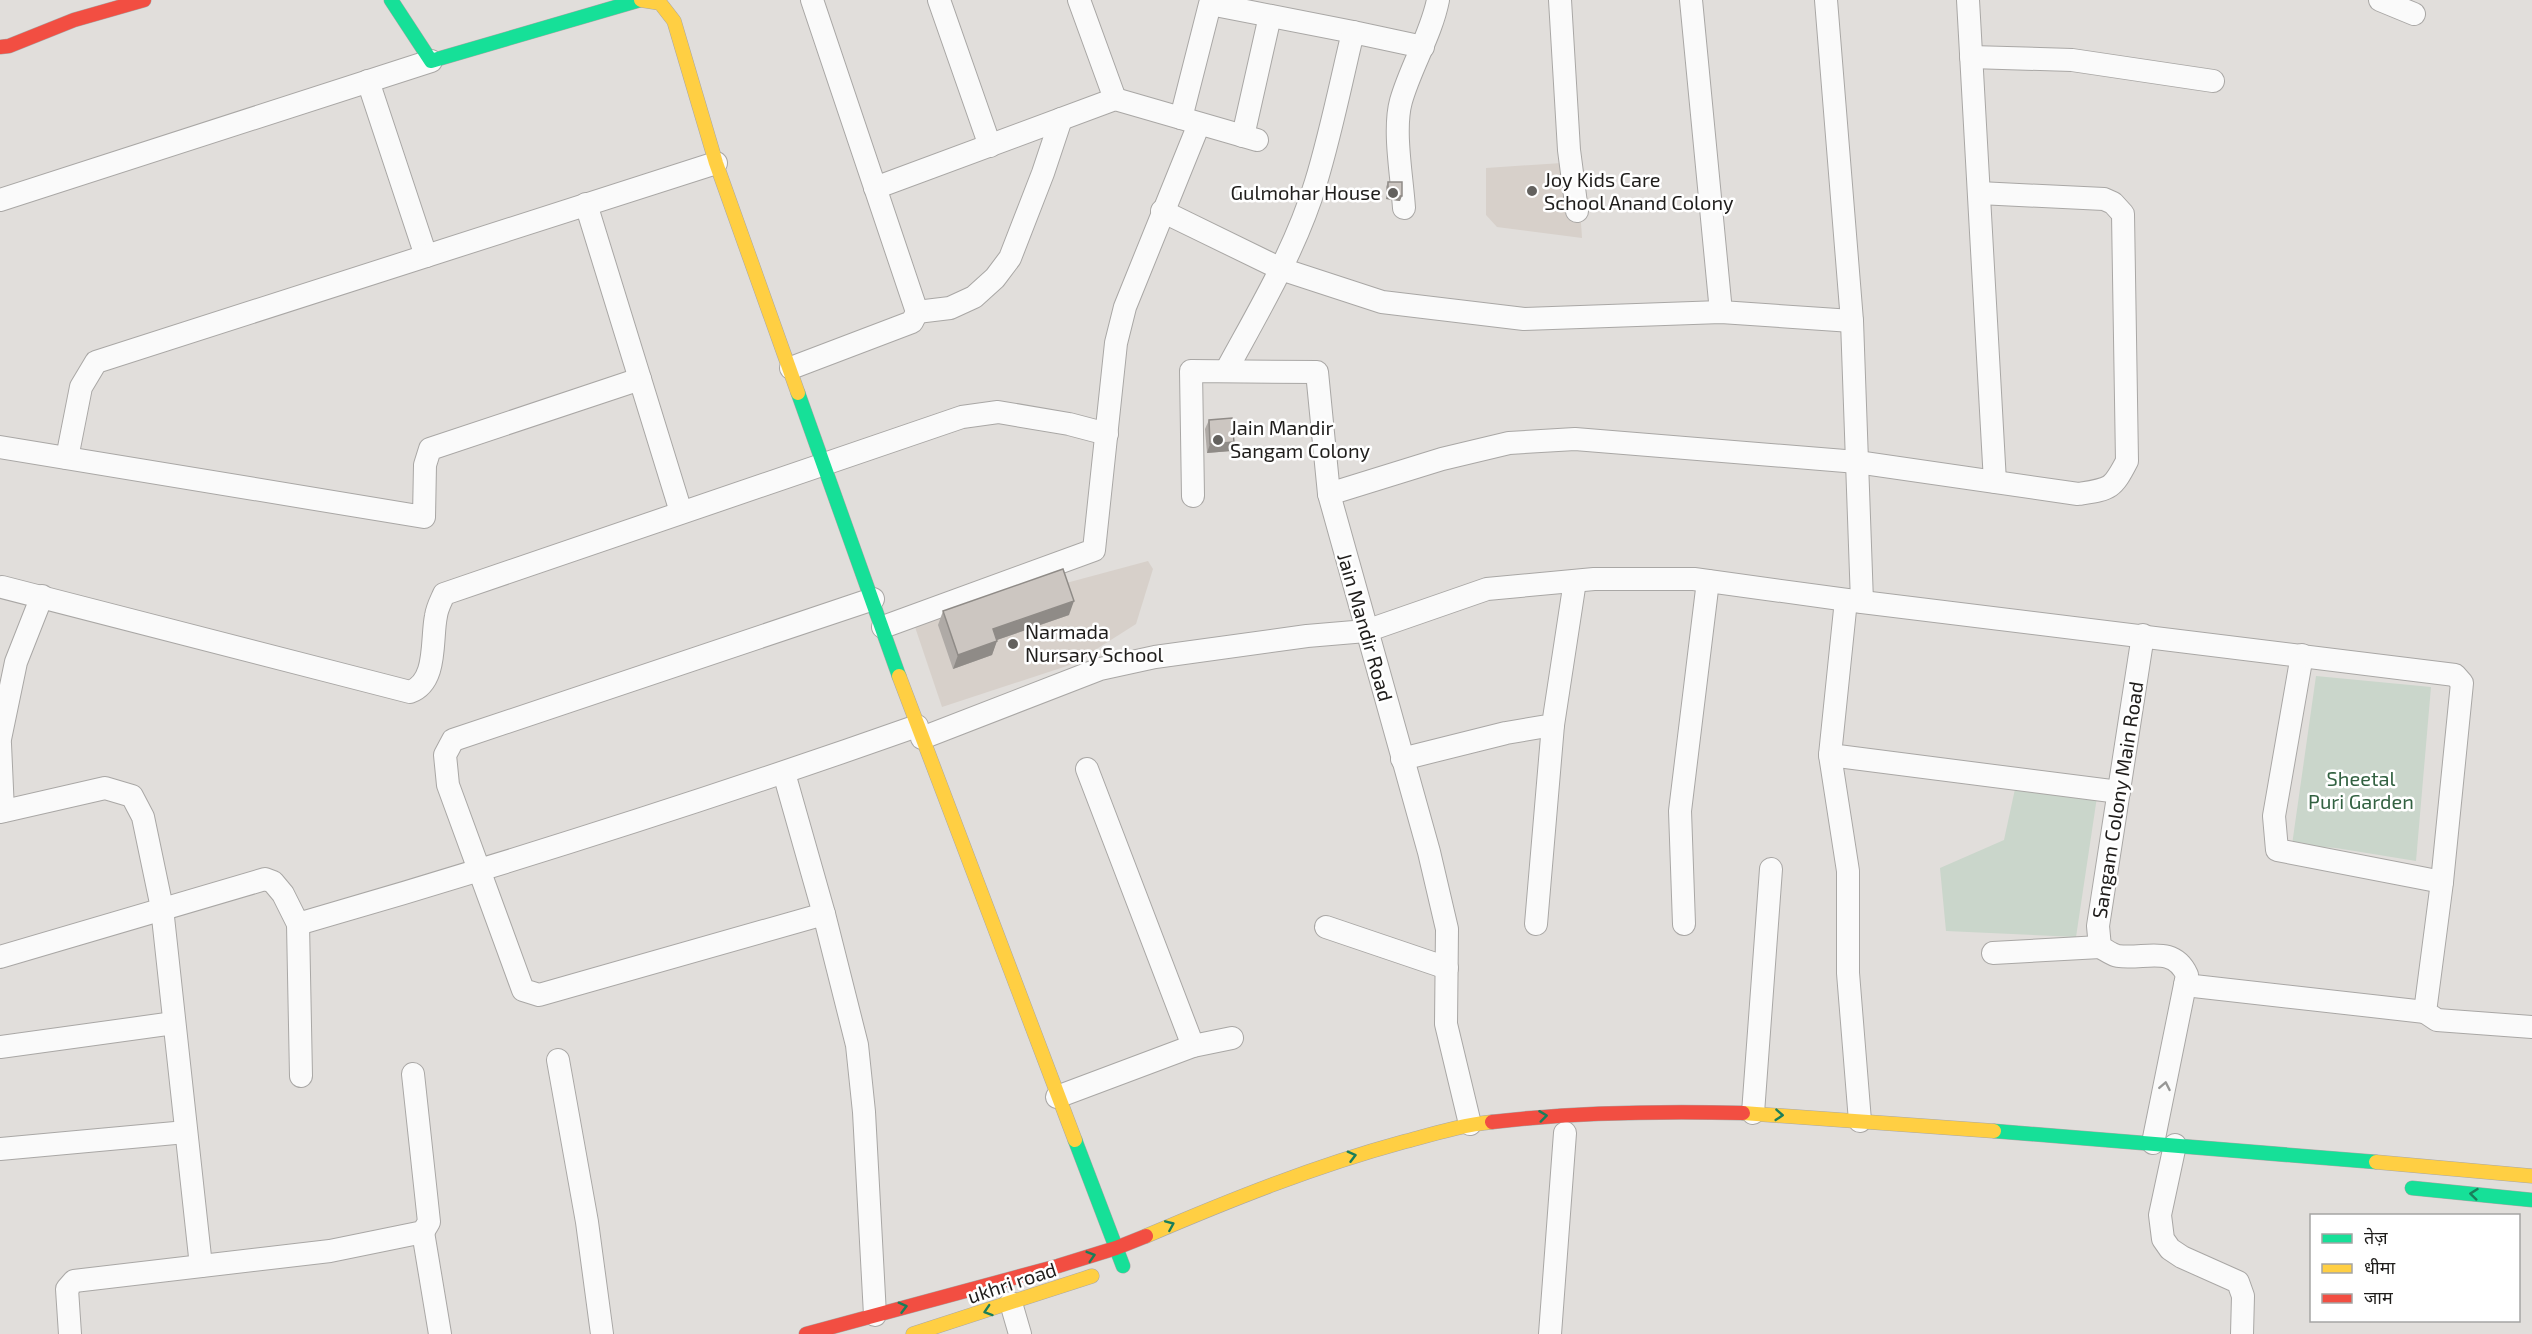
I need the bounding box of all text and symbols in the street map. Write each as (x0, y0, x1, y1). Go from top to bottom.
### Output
place label: Joy Kids Care School Anand Colony (1544, 167, 1734, 214)
place label: Gulmohar House (1231, 180, 1381, 204)
marker: Joy Kids Care School Anand Colony (1525, 184, 1539, 198)
marker: Gulmohar House (1386, 186, 1400, 200)
place label: Jain Mandir Sangam Colony (1230, 415, 1371, 462)
marker: Jain Mandir Sangam Colony (1211, 433, 1225, 447)
street label: Jain Mandir Road (1333, 550, 1399, 704)
place label: Narmada Nursary School (1025, 619, 1164, 666)
marker: Narmada Nursary School (1006, 637, 1020, 651)
street label: Sangam Colony Main Road (2086, 680, 2148, 920)
park label: Sheetal Puri Garden (2308, 766, 2414, 813)
one-way arrow (2158, 1081, 2171, 1091)
one-way arrow (1775, 1108, 1784, 1121)
one-way arrow (1538, 1110, 1547, 1123)
one-way arrow (1346, 1151, 1357, 1163)
one-way arrow (2469, 1188, 2478, 1201)
legend (2310, 1214, 2520, 1322)
one-way arrow (1164, 1220, 1175, 1232)
text: तेज़ (2364, 1226, 2388, 1248)
one-way arrow (1085, 1250, 1096, 1263)
street label: ukhri road (964, 1256, 1059, 1308)
text: धीमा (2364, 1256, 2395, 1278)
text: जाम (2364, 1286, 2394, 1308)
one-way arrow (898, 1302, 908, 1315)
one-way arrow (983, 1304, 994, 1316)

